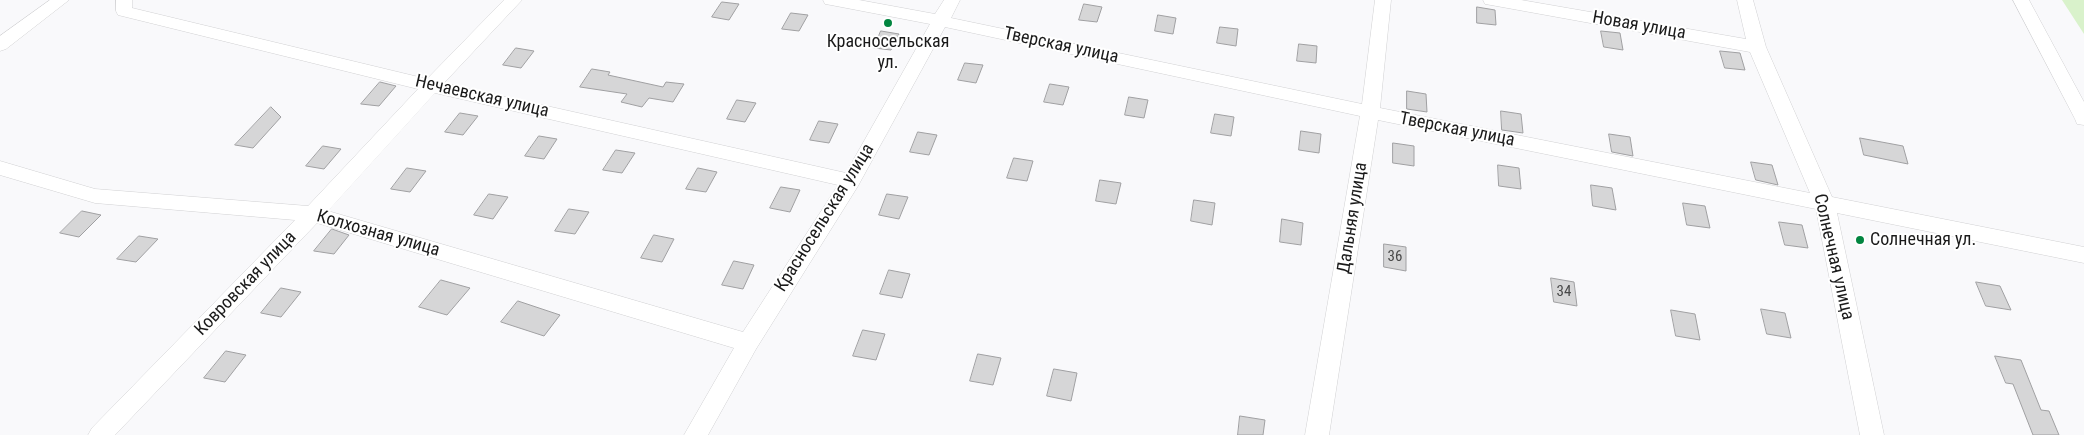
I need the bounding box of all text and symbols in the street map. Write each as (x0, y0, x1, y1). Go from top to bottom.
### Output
street label: Новая улица (1591, 7, 1687, 45)
marker: Красносельская ул. (882, 17, 894, 29)
street label: Тверская улица (1002, 23, 1120, 69)
place label: Красносельская ул. (827, 31, 949, 74)
street label: Нечаевская улица (413, 71, 551, 123)
street label: Тверская улица (1398, 108, 1516, 152)
street label: Красносельская улица (771, 140, 879, 296)
street label: Дальняя улица (1334, 161, 1372, 275)
street label: Солнечная улица (1808, 192, 1858, 322)
street label: Колхозная улица (314, 206, 442, 262)
street label: Ковровская улица (191, 227, 301, 341)
place label: Солнечная ул. (1870, 229, 1976, 251)
marker: Солнечная ул. (1854, 234, 1866, 246)
house number: 36 (1388, 248, 1402, 266)
house number: 34 (1557, 283, 1571, 301)

